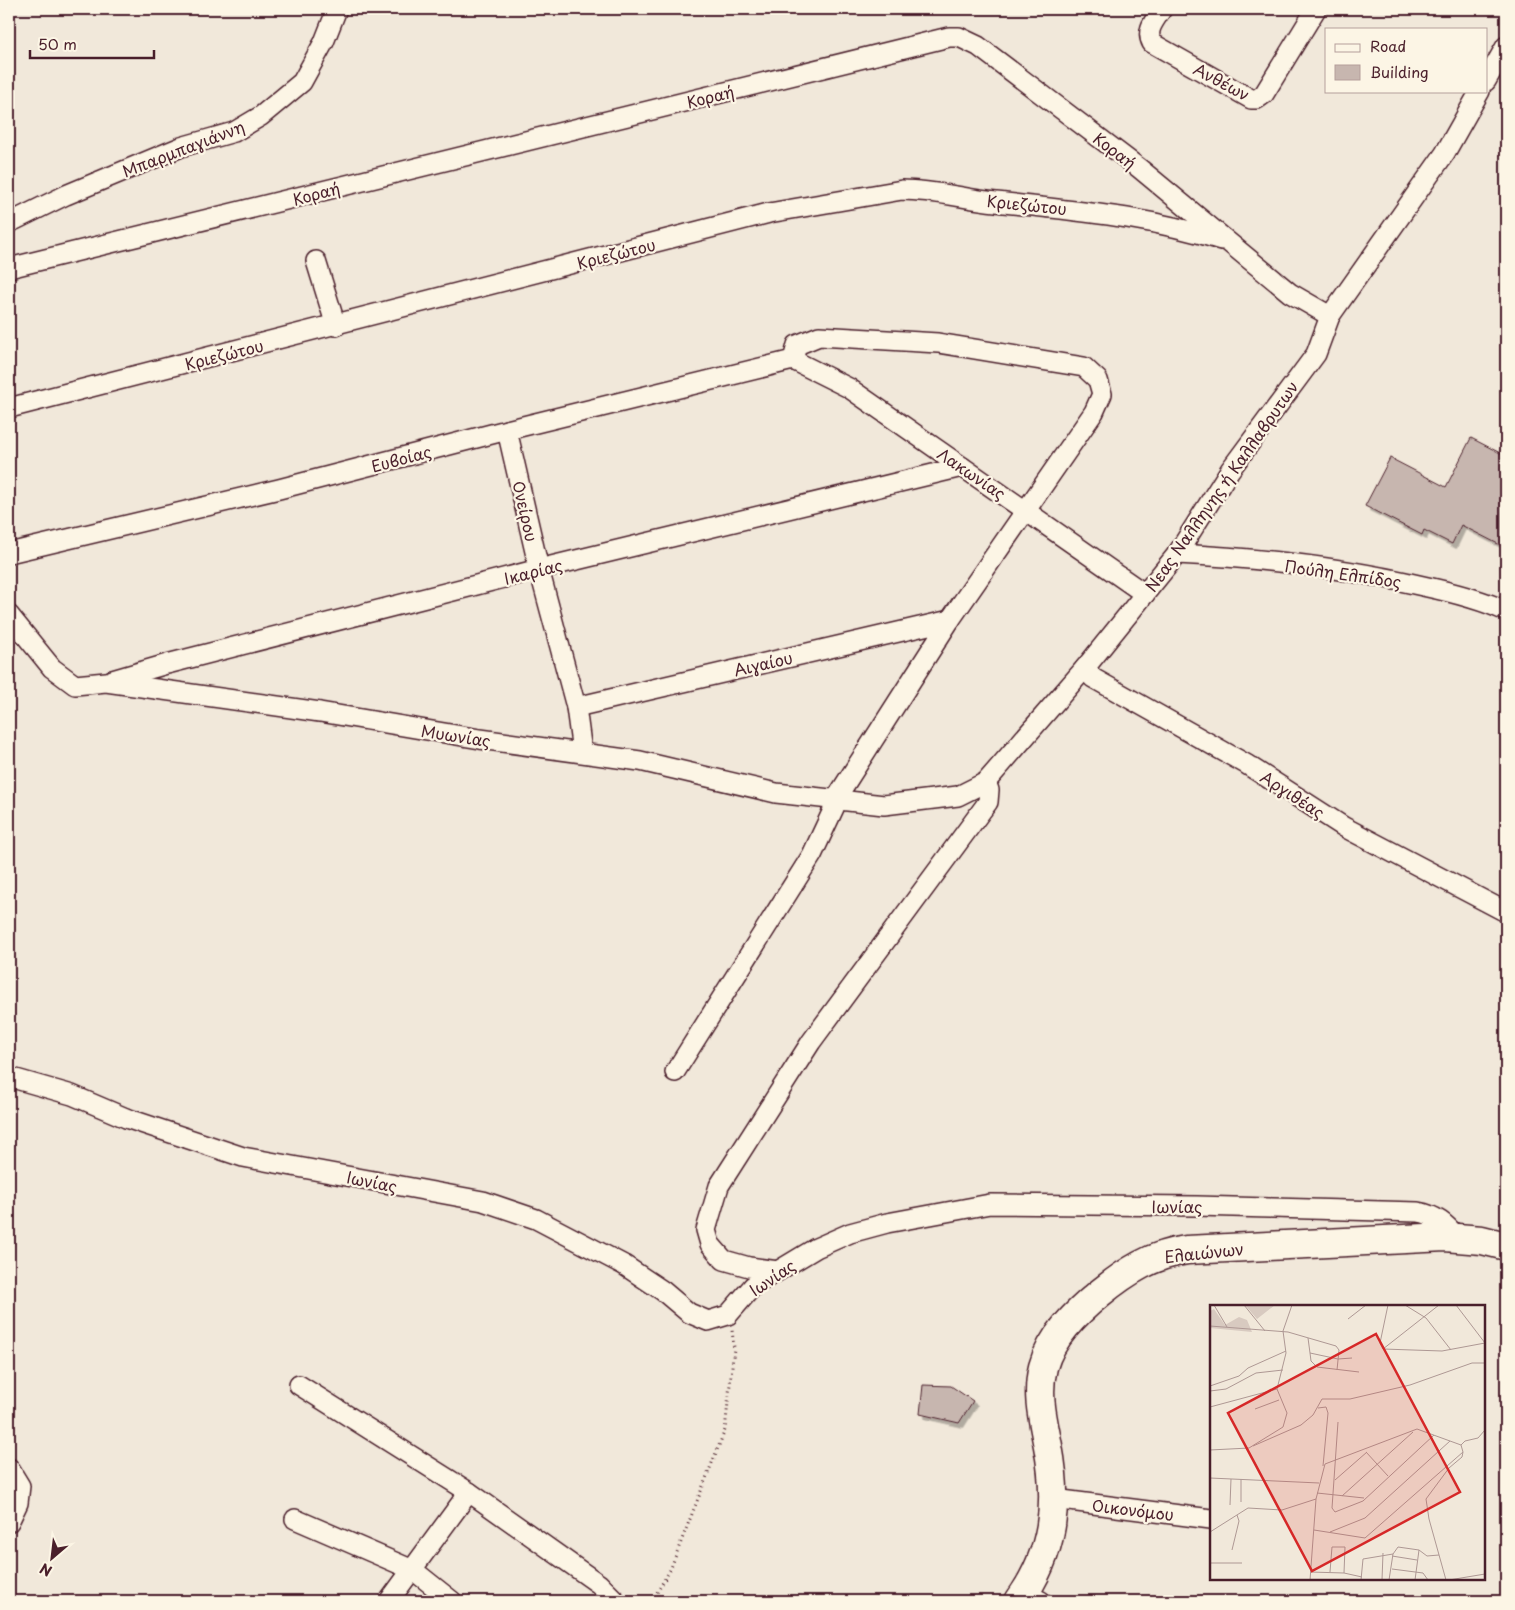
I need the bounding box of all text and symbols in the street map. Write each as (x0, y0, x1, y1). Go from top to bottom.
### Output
scale bar (30, 28, 154, 60)
legend (1325, 28, 1488, 92)
text: 50 m (38, 32, 77, 55)
text: Road (1370, 34, 1406, 57)
street label: Ανθέων (1190, 56, 1254, 106)
text: Building (1370, 60, 1429, 83)
street label: Κοραή (684, 79, 736, 113)
street label: Μπαρμπαγιάννη (118, 114, 248, 182)
street label: Κοραή (1088, 126, 1142, 174)
street label: Κοραή (290, 175, 342, 211)
street label: Κριεζώτου (986, 188, 1068, 220)
street label: Κριεζώτου (574, 232, 658, 274)
street label: Κριεζώτου (182, 333, 266, 375)
street label: Νεας Nαλληνης ή Καλλαβρυτων (1139, 376, 1303, 596)
street label: Ευβοίας (368, 438, 434, 478)
street label: Λακωνίας (933, 441, 1011, 505)
street label: Ονείρου (507, 478, 545, 544)
street label: Ικαρίας (501, 552, 565, 590)
street label: Πούλη Ελπίδος (1283, 553, 1403, 593)
street label: Αιγαίου (731, 645, 795, 681)
street label: Μυωνίας (420, 718, 492, 752)
street label: Αργιθέας (1256, 764, 1330, 824)
street label: Ιωνίας (345, 1164, 399, 1198)
street label: Ιωνίας (1152, 1194, 1202, 1218)
street label: Ελαιώνων (1163, 1236, 1245, 1268)
street label: Ιωνίας (744, 1253, 800, 1301)
inset map (1210, 1305, 1485, 1580)
street label: Οικονόμου (1091, 1492, 1175, 1526)
north arrow (28, 1532, 78, 1582)
text: N (36, 1558, 55, 1582)

